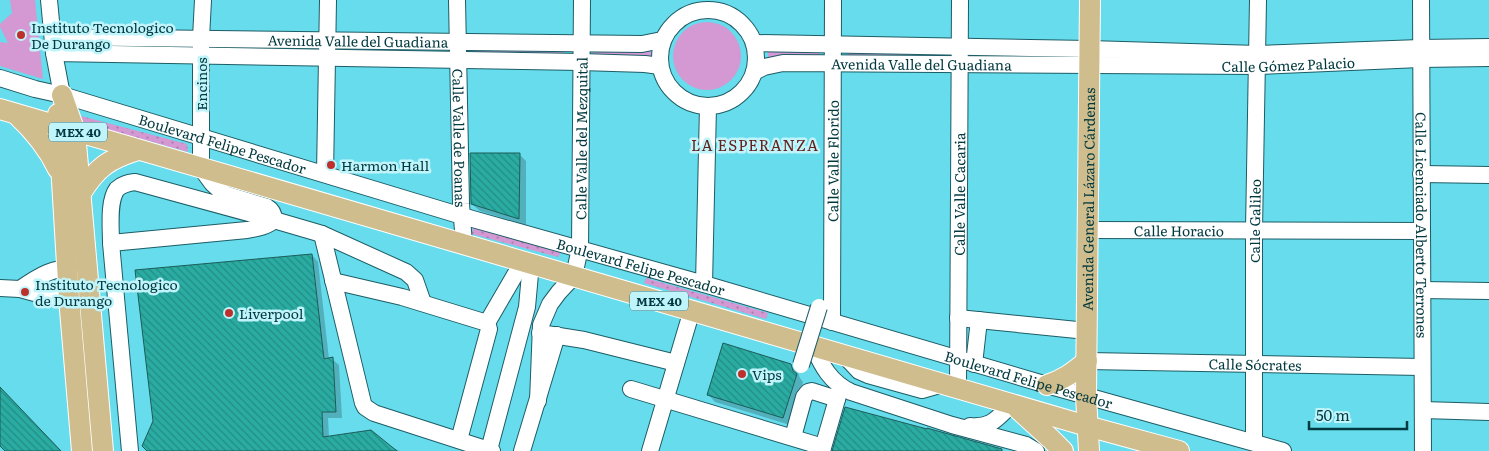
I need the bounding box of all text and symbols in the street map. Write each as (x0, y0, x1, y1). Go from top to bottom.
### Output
place label: Instituto Tecnologico De Durango (31, 17, 174, 53)
marker: Instituto Tecnologico De Durango (15, 29, 27, 41)
street label: Avenida Valle del Guadiana (268, 30, 449, 52)
street label: Calle Gómez Palacio (1222, 52, 1356, 76)
street label: Avenida Valle del Guadiana (831, 53, 1012, 74)
street label: Encinos (191, 57, 211, 111)
street label: Calle Valle del Mezquital (570, 57, 592, 220)
street label: Calle Valle de Poanas (448, 69, 471, 208)
street label: Avenida General Lázaro Cárdenas (1077, 87, 1099, 311)
street label: Calle Valle Florido (822, 100, 843, 222)
street label: Boulevard Felipe Pescador (136, 109, 309, 178)
street label: Calle Licenciado Alberto Terrones (1411, 112, 1432, 338)
road number: MEX 40 (49, 122, 107, 142)
street label: Calle Valle Cacaria (949, 132, 969, 256)
district label: LA ESPERANZA (691, 133, 819, 156)
place label: Harmon Hall (341, 155, 429, 175)
marker: Harmon Hall (325, 159, 337, 171)
street label: Calle Galileo (1244, 179, 1265, 263)
street label: Calle Horacio (1134, 220, 1224, 240)
street label: Boulevard Felipe Pescador (554, 233, 728, 300)
place label: Instituto Tecnologico de Durango (35, 274, 178, 310)
marker: Instituto Tecnologico de Durango (19, 286, 31, 298)
road number: MEX 40 (630, 292, 688, 310)
place label: Liverpool (239, 303, 304, 323)
marker: Liverpool (223, 307, 235, 319)
street label: Boulevard Felipe Pescador (942, 345, 1115, 413)
street label: Calle Sócrates (1208, 353, 1302, 375)
place label: Vips (752, 364, 782, 384)
marker: Vips (736, 368, 748, 380)
scale bar (1309, 398, 1406, 430)
text: 50 m (1316, 403, 1350, 426)

